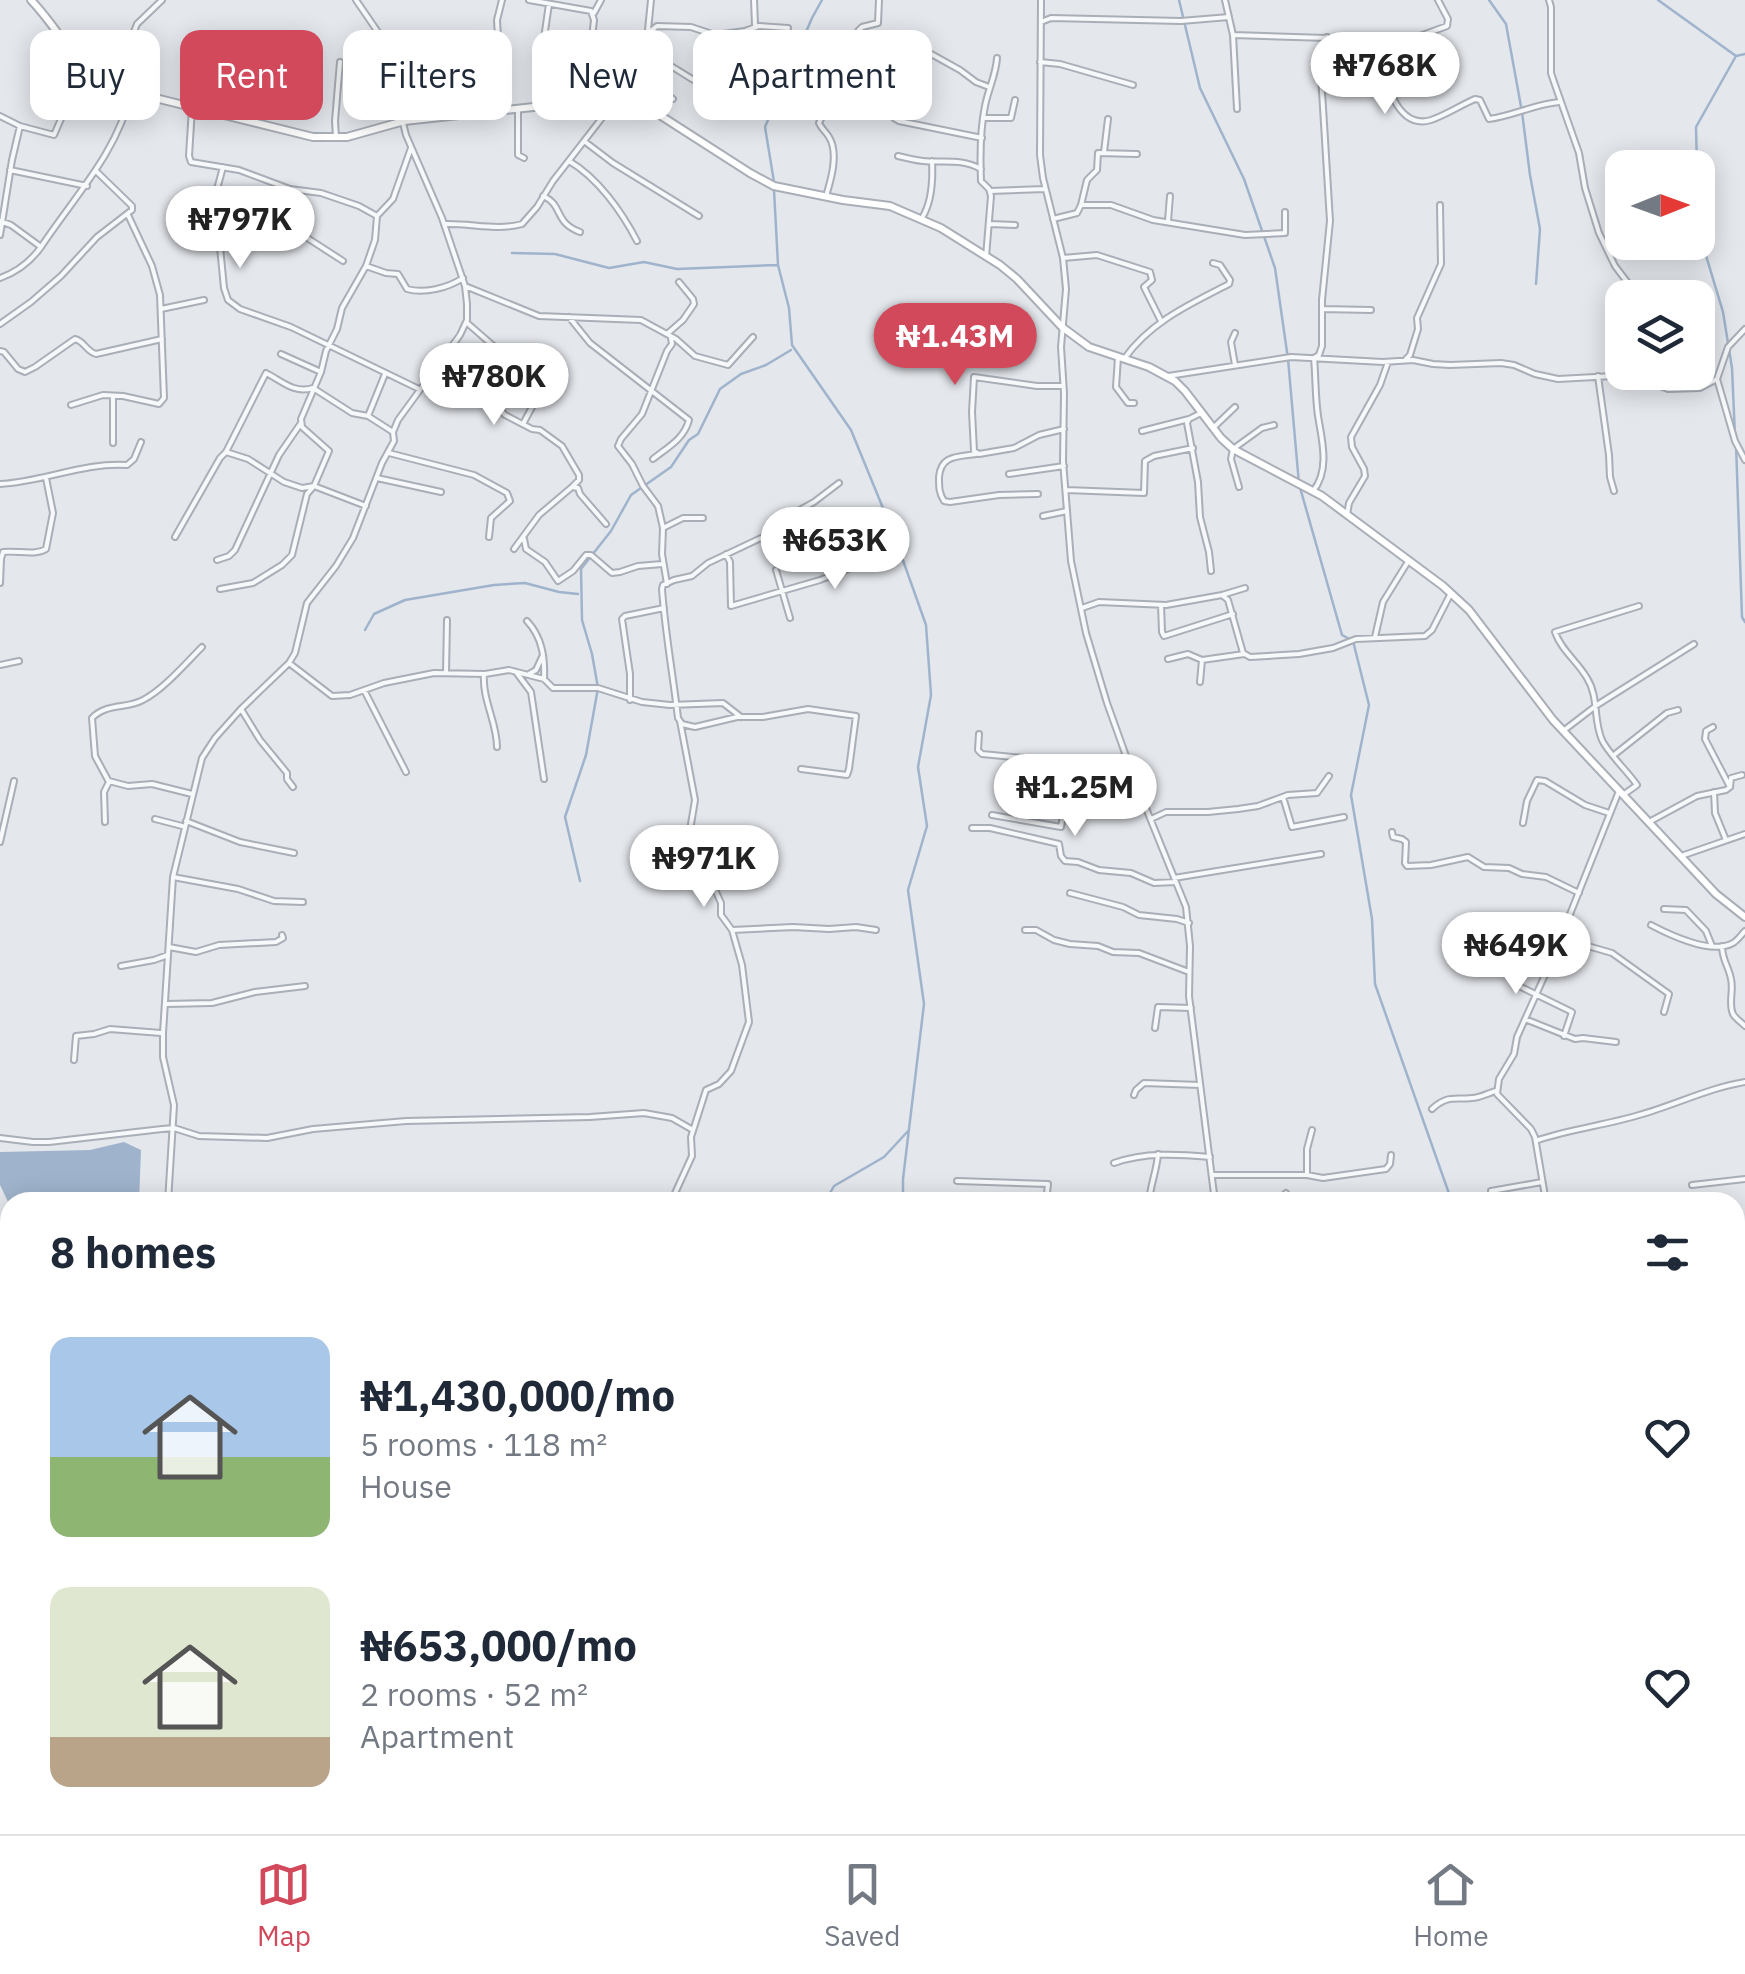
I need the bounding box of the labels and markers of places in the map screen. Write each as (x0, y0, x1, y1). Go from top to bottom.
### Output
pin: ₦768K (1315, 32, 1455, 117)
pin: ₦797K (170, 186, 310, 271)
pin: ₦1.43M (874, 303, 1036, 388)
pin: ₦780K (424, 343, 564, 428)
pin: ₦653K (765, 507, 905, 592)
pin: ₦1.25M (994, 754, 1156, 839)
pin: ₦971K (634, 825, 774, 910)
pin: ₦649K (1446, 912, 1586, 997)

